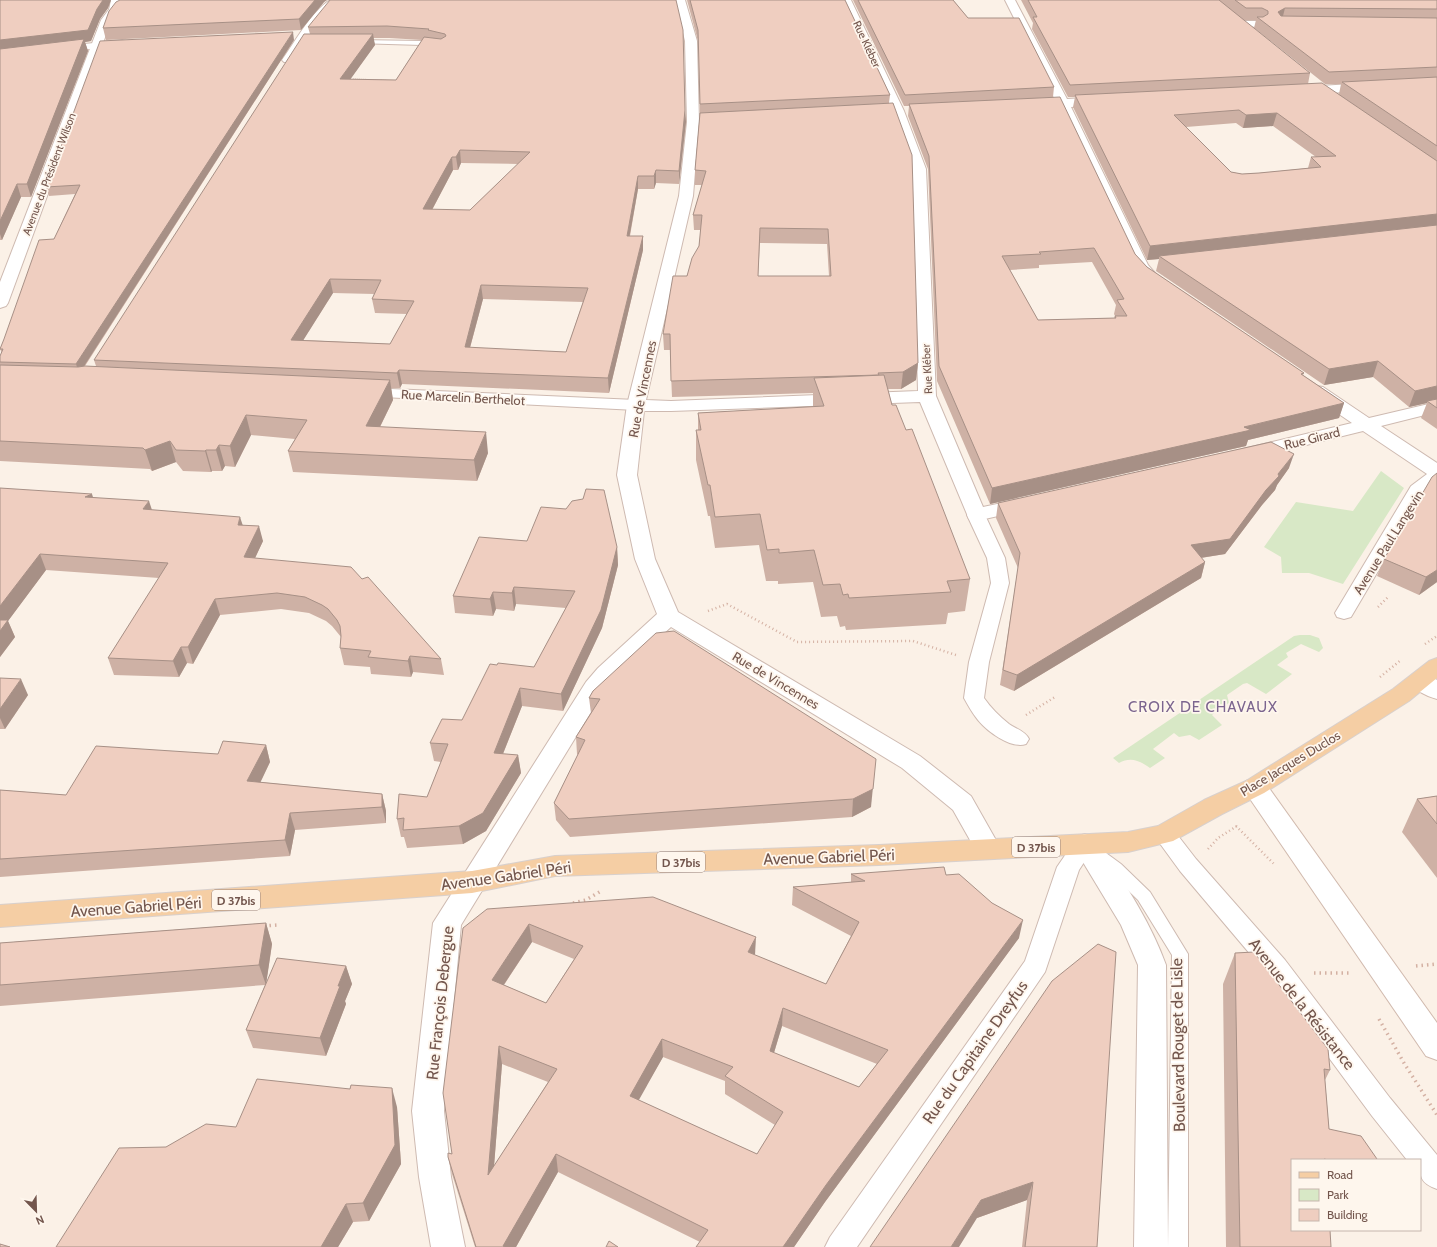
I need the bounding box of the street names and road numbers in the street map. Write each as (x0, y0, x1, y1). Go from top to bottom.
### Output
street label: Rue Kléber (850, 18, 884, 70)
street label: Avenue du Président Wilson (19, 111, 79, 237)
street label: Rue de Vincennes (625, 339, 659, 439)
street label: Rue Kléber (919, 343, 935, 394)
street label: Rue Marcelin Berthelot (401, 386, 526, 408)
street label: Rue Girard (1282, 423, 1342, 453)
street label: Avenue Paul Langevin (1349, 487, 1427, 597)
street label: Rue de Vincennes (730, 648, 823, 713)
street label: Place Jacques Duclos (1237, 726, 1343, 799)
road number: D 37bis (1012, 837, 1060, 857)
street label: Avenue Gabriel Péri (763, 845, 895, 869)
road number: D 37bis (657, 852, 705, 872)
street label: Avenue Gabriel Péri (440, 857, 572, 895)
road number: D 37bis (212, 890, 260, 910)
street label: Avenue Gabriel Péri (70, 893, 202, 921)
street label: Rue François Debergue (422, 925, 458, 1081)
street label: Avenue de la Résistance (1245, 934, 1359, 1074)
street label: Boulevard Rouget de Lisle (1167, 958, 1189, 1132)
street label: Rue du Capitaine Dreyfus (918, 976, 1032, 1127)

